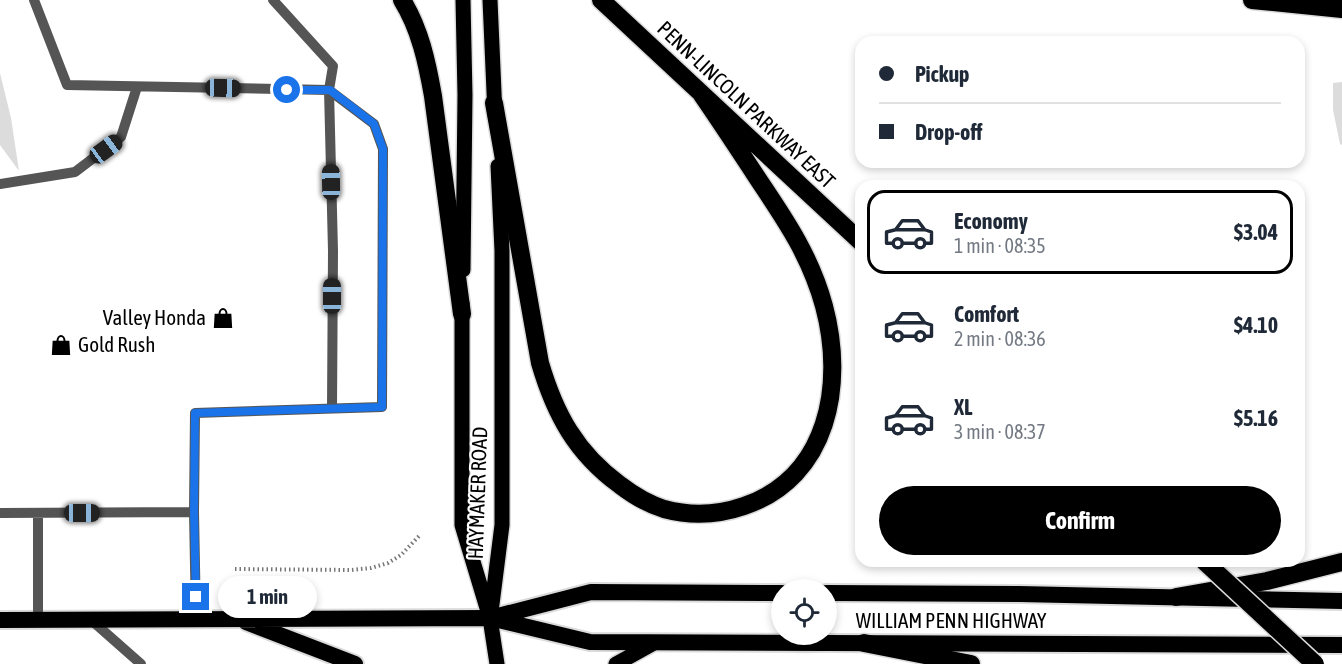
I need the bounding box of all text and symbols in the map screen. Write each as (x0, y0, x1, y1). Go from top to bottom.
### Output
street label: PENN-LINCOLN PARKWAY EAST (653, 16, 840, 193)
text: Pickup (915, 61, 970, 87)
route start (273, 76, 300, 103)
car (205, 79, 241, 97)
text: Drop-off (915, 119, 982, 145)
car (86, 131, 126, 167)
car (322, 164, 340, 200)
icon: car (882, 205, 936, 259)
text: Economy (954, 208, 1028, 234)
text: $3.04 (1234, 219, 1278, 245)
text: 1 min · 08:35 (954, 234, 1046, 257)
car (323, 278, 341, 314)
icon: car (882, 298, 936, 352)
text: Comfort (954, 301, 1019, 327)
place label: Valley Honda (103, 305, 206, 329)
shop icon: Valley Honda (211, 306, 235, 330)
text: $4.10 (1234, 312, 1278, 338)
text: 2 min · 08:36 (954, 327, 1046, 350)
place label: Gold Rush (78, 332, 155, 356)
shop icon: Gold Rush (49, 333, 73, 357)
icon: car (882, 391, 936, 445)
text: XL (954, 394, 972, 420)
text: $5.16 (1234, 405, 1278, 431)
text: 3 min · 08:37 (954, 420, 1046, 443)
street label: HAYMAKER ROAD (463, 426, 491, 560)
button: Confirm (879, 486, 1281, 555)
car (64, 504, 100, 522)
callout: 1 min (217, 576, 316, 618)
map controls (771, 579, 837, 645)
button: locate (771, 579, 837, 645)
route end (182, 583, 209, 610)
text: 1 min (247, 585, 288, 608)
street label: WILLIAM PENN HIGHWAY (856, 608, 1047, 632)

